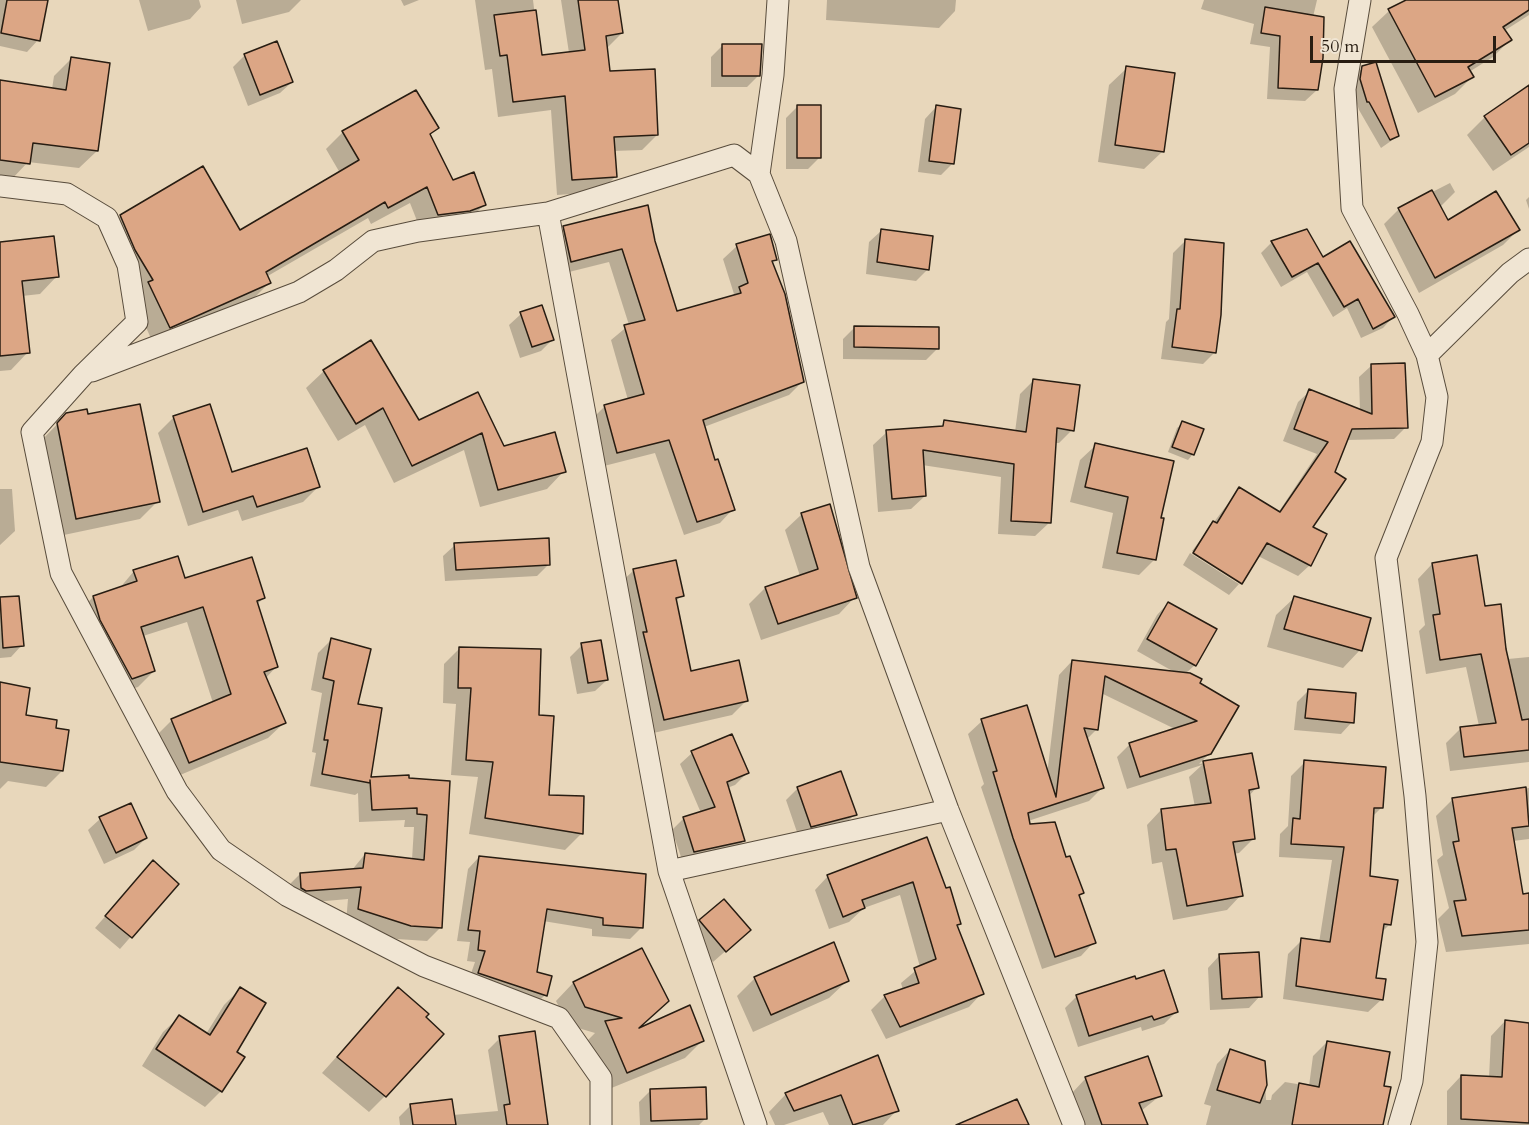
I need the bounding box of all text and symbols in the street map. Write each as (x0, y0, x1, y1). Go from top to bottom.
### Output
scale bar (1313, 24, 1499, 62)
text: 50 m (1321, 34, 1360, 59)

